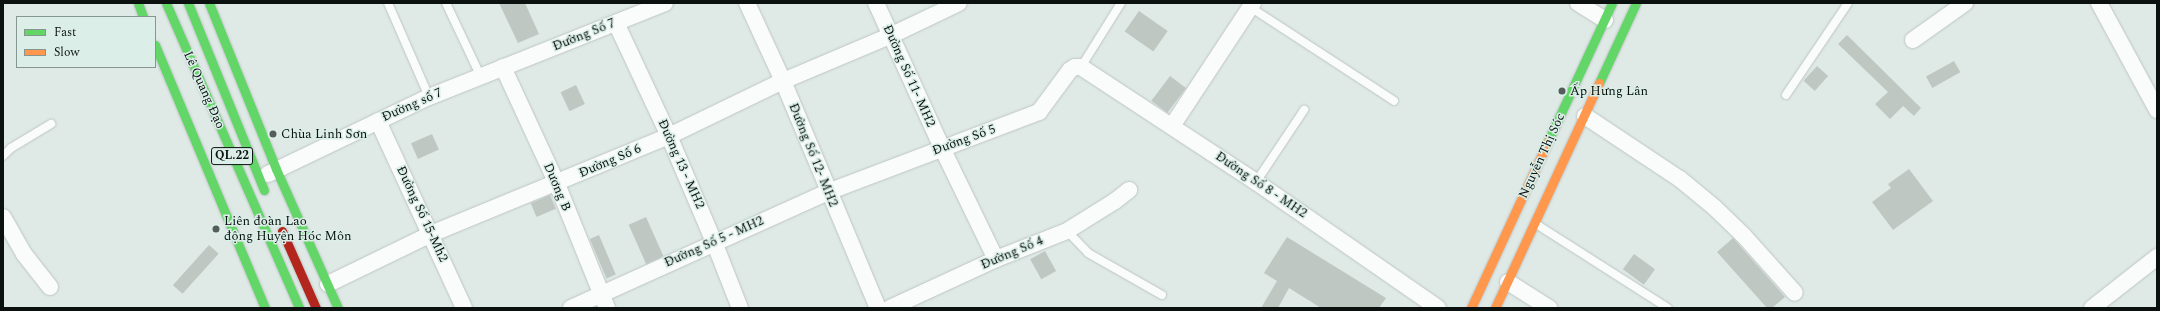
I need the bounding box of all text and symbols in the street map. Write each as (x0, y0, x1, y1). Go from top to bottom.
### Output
street label: Đường Số 7 (550, 15, 618, 55)
legend (16, 16, 156, 68)
street label: Đường Số 11- MH2 (879, 22, 939, 130)
text: Fast (54, 23, 76, 42)
text: Slow (54, 43, 79, 62)
street label: Lê Quang Đạo (180, 49, 228, 131)
place label: Ấp Hưng Lân (1570, 83, 1648, 99)
street label: Đường số 7 (379, 85, 445, 125)
marker: Ấp Hưng Lân (1557, 86, 1567, 96)
street label: Đường Số 12- MH2 (785, 101, 841, 209)
street label: Nguyễn Thị Sóc (1515, 111, 1569, 201)
street label: Đường 13 - MH2 (654, 117, 708, 211)
street label: Đường Số 5 (930, 121, 998, 159)
place label: Chùa Linh Sơn (281, 126, 367, 142)
marker: Chùa Linh Sơn (268, 129, 278, 139)
street label: Đường Số 6 (576, 141, 644, 181)
road number: QL.22 (211, 146, 253, 166)
street label: Đường Số 8 - MH2 (1212, 149, 1310, 221)
street label: Dương B (540, 161, 574, 213)
street label: Đường Số 15-Mh2 (393, 164, 451, 264)
street label: Đường Số 5 - MH2 (662, 213, 766, 271)
place label: Liên đoàn Lao động Huyện Hóc Môn (224, 214, 352, 245)
marker: Liên đoàn Lao động Huyện Hóc Môn (211, 224, 221, 234)
street label: Đường Số 4 (978, 233, 1046, 273)

